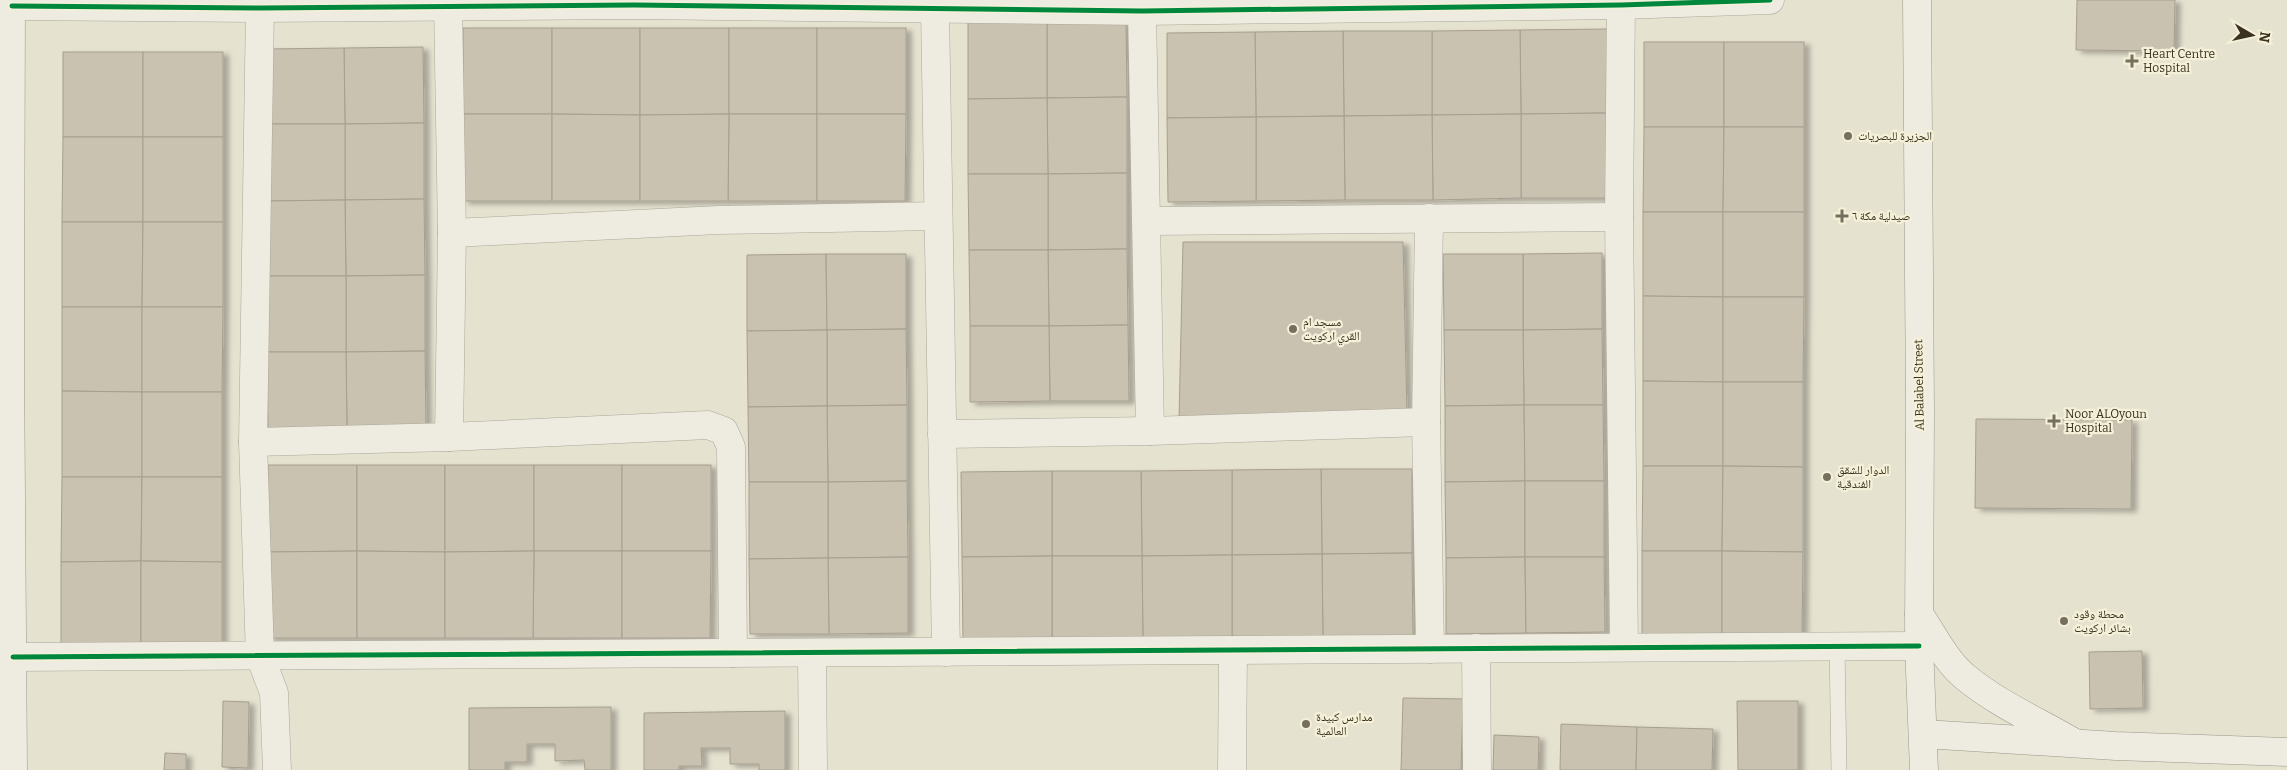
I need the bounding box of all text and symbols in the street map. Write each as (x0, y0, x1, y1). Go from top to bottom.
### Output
north arrow (2227, 10, 2277, 60)
text: N (2255, 30, 2274, 44)
place label: Heart Centre Hospital (2143, 47, 2215, 75)
marker: Heart Centre Hospital (2125, 54, 2139, 68)
place label: الجزيرة للبصريات (1858, 129, 1932, 143)
marker: الجزيرة للبصريات (1842, 130, 1854, 142)
place label: صيدلية مكة ٦ (1852, 209, 1910, 223)
marker: صيدلية مكة ٦ (1836, 210, 1848, 222)
place label: مسجد ام القري اركويت (1303, 315, 1360, 346)
marker: مسجد ام القري اركويت (1287, 323, 1299, 335)
street label: Al Balabel Street (1911, 339, 1927, 431)
place label: Noor ALOyoun Hospital (2065, 407, 2147, 435)
marker: Noor ALOyoun Hospital (2047, 414, 2061, 428)
place label: الدوار للشقق الفندقية (1837, 463, 1890, 491)
marker: الدوار للشقق الفندقية (1821, 471, 1833, 483)
place label: محطة وقود بشائر اركويت (2074, 607, 2131, 635)
marker: محطة وقود بشائر اركويت (2058, 615, 2070, 627)
place label: مدارس كبيدة العالمية (1316, 710, 1373, 738)
marker: مدارس كبيدة العالمية (1300, 718, 1312, 730)

